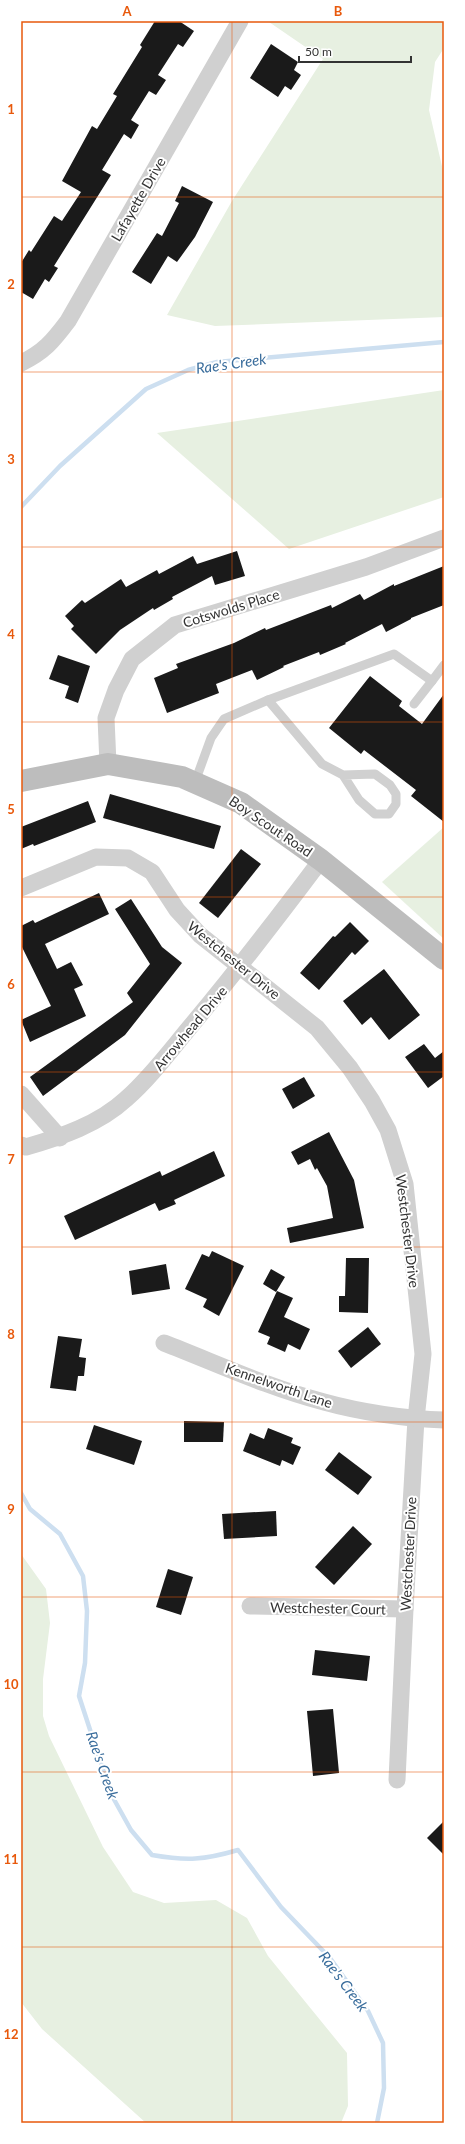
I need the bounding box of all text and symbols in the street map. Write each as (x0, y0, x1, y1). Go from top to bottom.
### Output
text: A (121, 3, 132, 19)
text: B (334, 3, 343, 19)
scale bar (299, 38, 411, 64)
text: 50 m (305, 44, 332, 59)
text: 1 (7, 101, 15, 117)
street label: Lafayette Drive (107, 154, 169, 244)
text: 2 (7, 276, 15, 292)
water label: Rae's Creek (195, 349, 268, 377)
text: 3 (7, 451, 15, 467)
street label: Cotswolds Place (181, 585, 281, 631)
text: 4 (7, 626, 15, 642)
street label: Boy Scout Road (226, 792, 316, 860)
text: 5 (7, 801, 15, 817)
street label: Westchester Drive (184, 917, 284, 1003)
text: 6 (7, 976, 15, 992)
street label: Arrowhead Drive (150, 982, 230, 1074)
text: 7 (7, 1151, 15, 1167)
street label: Westchester Drive (393, 1173, 423, 1289)
text: 8 (7, 1326, 15, 1342)
street label: Kennelworth Lane (223, 1359, 335, 1411)
street label: Westchester Drive (397, 1497, 419, 1611)
text: 9 (7, 1501, 15, 1517)
street label: Westchester Court (270, 1598, 386, 1618)
text: 10 (3, 1676, 19, 1692)
water label: Rae's Creek (83, 1729, 123, 1802)
text: 11 (3, 1851, 19, 1867)
water label: Rae's Creek (316, 1947, 373, 2015)
text: 12 (3, 2026, 19, 2042)

